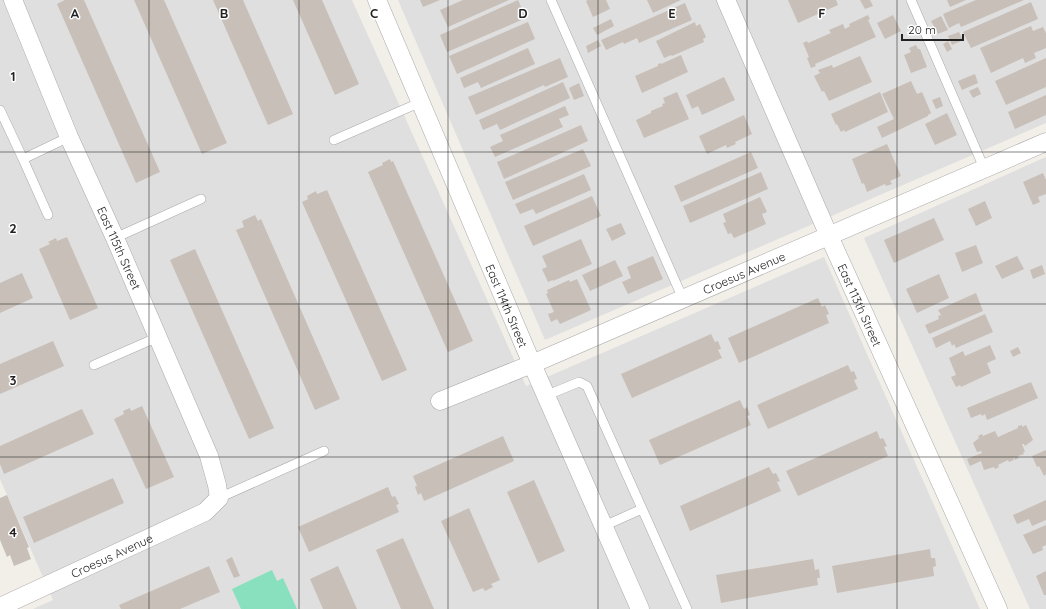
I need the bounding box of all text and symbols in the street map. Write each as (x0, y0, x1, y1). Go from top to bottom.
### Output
text: A (71, 5, 80, 21)
text: B (220, 5, 228, 21)
text: C (370, 5, 378, 21)
text: D (518, 5, 528, 21)
text: E (668, 5, 676, 21)
text: F (818, 5, 826, 21)
scale bar (902, 16, 963, 42)
text: 20 m (908, 22, 936, 37)
text: 1 (10, 68, 16, 84)
street label: East 115th Street (94, 204, 144, 292)
text: 2 (9, 220, 17, 236)
street label: Croesus Avenue (700, 248, 788, 297)
street label: East 114th Street (483, 261, 531, 349)
street label: East 113th Street (835, 261, 885, 349)
text: 3 (10, 372, 17, 388)
text: 4 (9, 524, 17, 540)
street label: Croesus Avenue (68, 530, 155, 581)

